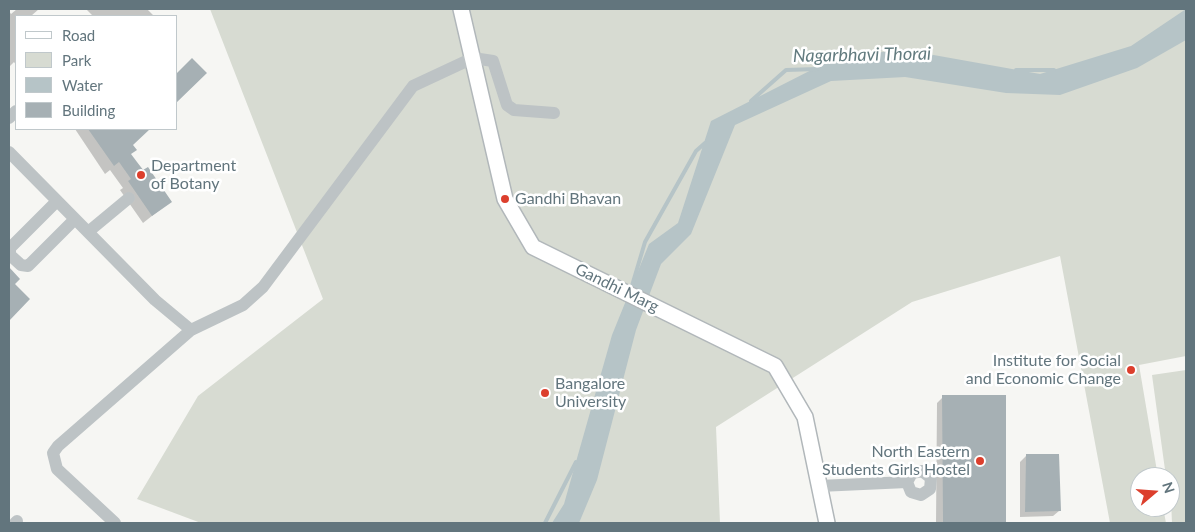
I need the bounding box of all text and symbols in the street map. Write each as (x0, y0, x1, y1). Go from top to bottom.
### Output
legend (15, 15, 178, 130)
text: Road (62, 26, 95, 44)
water label: Nagarbhavi Thorai (793, 43, 931, 67)
text: Park (62, 51, 91, 69)
text: Water (62, 76, 103, 94)
text: Building (62, 101, 115, 119)
place label: Department of Botany (151, 156, 236, 194)
marker: Department of Botany (135, 169, 147, 181)
place label: Gandhi Bhavan (515, 189, 621, 209)
marker: Gandhi Bhavan (499, 193, 511, 205)
street label: Gandhi Marg (572, 259, 662, 317)
place label: Institute for Social and Economic Change (966, 351, 1121, 389)
marker: Institute for Social and Economic Change (1125, 364, 1137, 376)
place label: Bangalore University (555, 374, 626, 412)
marker: Bangalore University (539, 387, 551, 399)
place label: North Eastern Students Girls Hostel (822, 442, 970, 480)
marker: North Eastern Students Girls Hostel (974, 455, 986, 467)
north arrow (1130, 467, 1180, 517)
text: N (1159, 480, 1179, 495)

